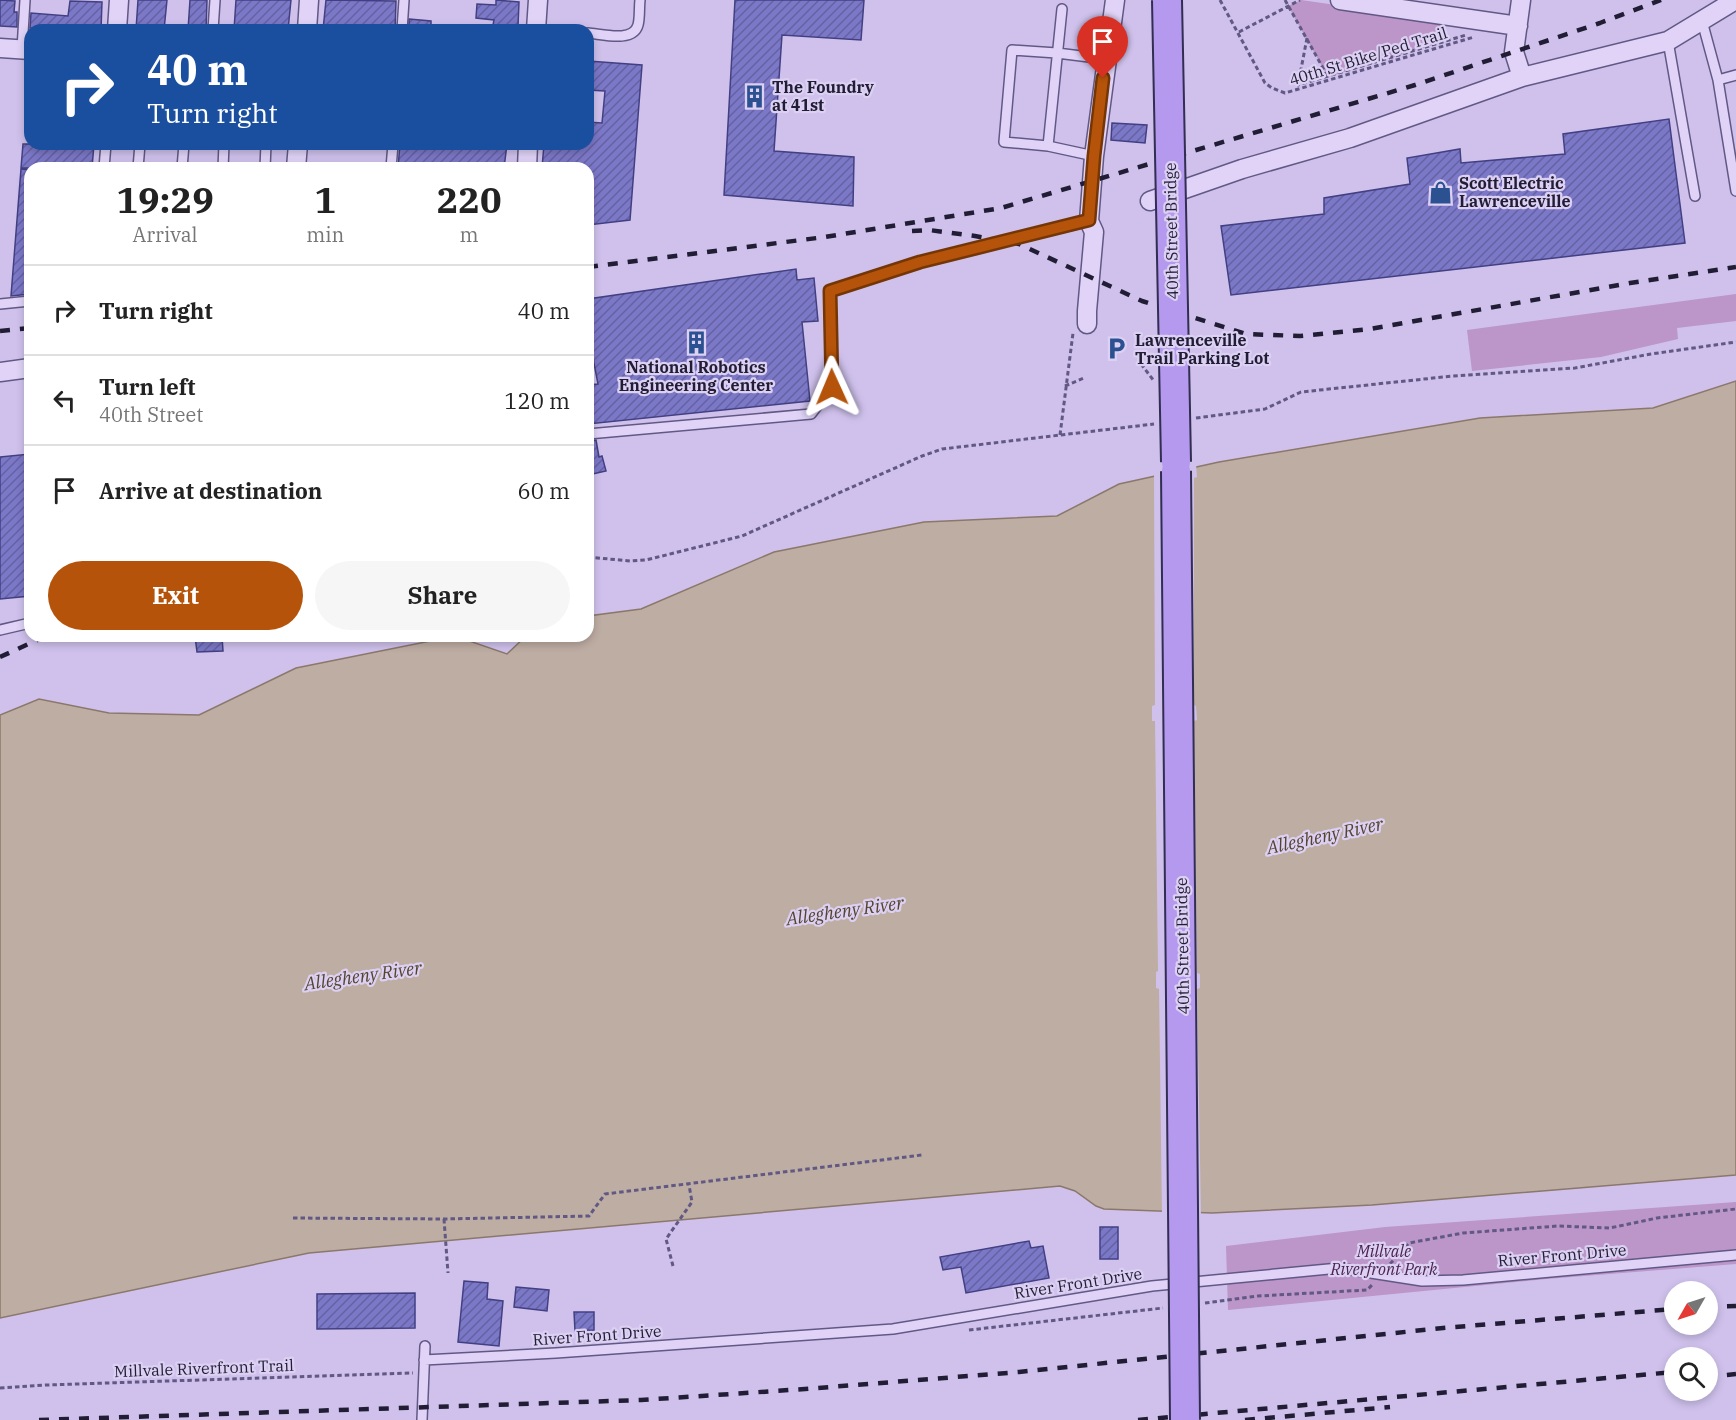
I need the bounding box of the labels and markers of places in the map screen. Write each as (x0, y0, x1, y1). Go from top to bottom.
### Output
pin (1077, 16, 1128, 78)
place label: The Foundry at 41st (772, 77, 875, 115)
building icon: The Foundry at 41st (741, 83, 767, 109)
place label: Scott Electric Lawrenceville (1459, 173, 1571, 211)
shop icon: Scott Electric Lawrenceville (1428, 179, 1454, 205)
building icon: National Robotics Engineering Center (683, 329, 709, 355)
place label: Lawrenceville Trail Parking Lot (1135, 330, 1269, 368)
parking icon: Lawrenceville Trail Parking Lot (1104, 336, 1130, 362)
place label: National Robotics Engineering Center (619, 357, 773, 395)

